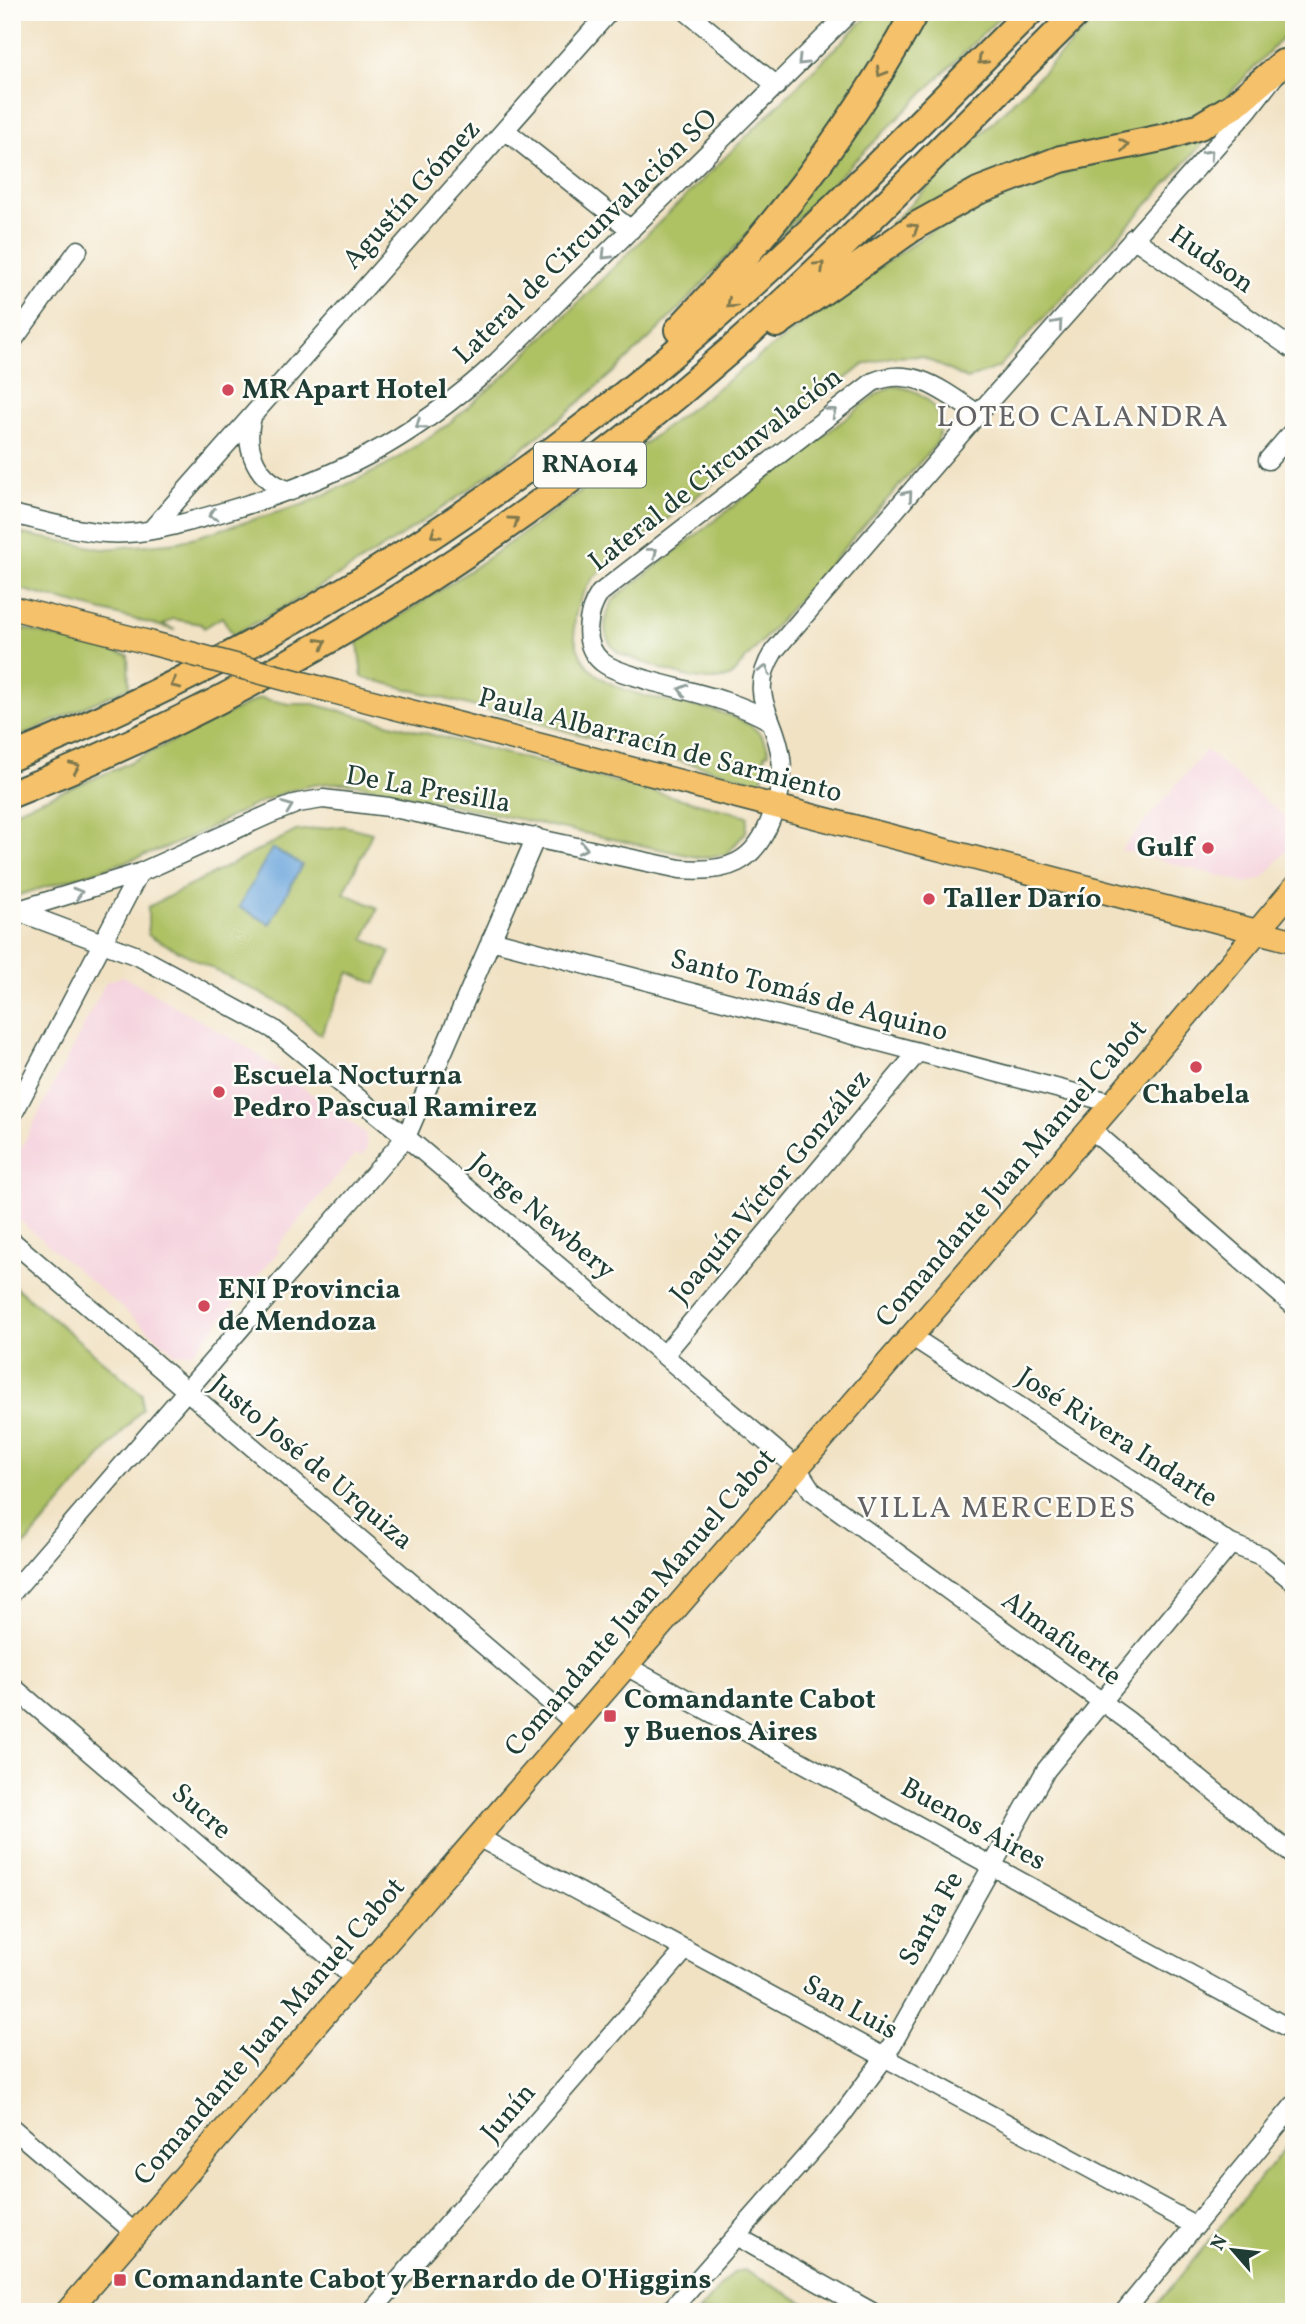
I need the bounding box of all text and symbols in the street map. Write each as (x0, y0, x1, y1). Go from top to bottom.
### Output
one-way arrow (798, 52, 811, 65)
one-way arrow (977, 52, 990, 65)
one-way arrow (876, 64, 889, 77)
street label: Lateral de Circunvalación SO (445, 100, 727, 374)
street label: Agustín Gómez (334, 111, 490, 279)
one-way arrow (1118, 138, 1130, 153)
one-way arrow (1201, 149, 1213, 162)
street label: Hudson (1160, 216, 1262, 304)
one-way arrow (906, 223, 919, 236)
one-way arrow (601, 247, 614, 260)
one-way arrow (812, 261, 825, 274)
one-way arrow (726, 296, 739, 308)
one-way arrow (1050, 319, 1062, 332)
street label: Lateral de Circunvalación (581, 358, 851, 582)
place label: MR Apart Hotel (242, 371, 448, 410)
marker: MR Apart Hotel (220, 382, 236, 398)
district label: LOTEO CALANDRA (936, 397, 1230, 439)
one-way arrow (823, 408, 836, 420)
one-way arrow (415, 417, 428, 429)
road number: RNA014 (534, 442, 646, 488)
one-way arrow (900, 490, 912, 503)
one-way arrow (207, 507, 219, 521)
one-way arrow (506, 517, 519, 529)
one-way arrow (430, 525, 443, 538)
one-way arrow (645, 548, 657, 561)
one-way arrow (315, 638, 328, 651)
one-way arrow (756, 665, 770, 677)
one-way arrow (170, 675, 182, 689)
street label: Paula Albarracín de Sarmiento (474, 679, 846, 813)
one-way arrow (677, 683, 689, 698)
street label: De La Presilla (342, 756, 514, 824)
one-way arrow (68, 761, 80, 775)
one-way arrow (281, 801, 294, 815)
place label: Gulf (1136, 829, 1196, 868)
one-way arrow (577, 840, 589, 854)
marker: Gulf (1200, 840, 1216, 856)
place label: Taller Darío (943, 880, 1102, 919)
one-way arrow (71, 886, 83, 901)
marker: Taller Darío (921, 891, 937, 907)
street label: Santo Tomás de Aquino (666, 940, 952, 1052)
street label: Comandante Juan Manuel Cabot (867, 1011, 1157, 1337)
place label: Escuela Nocturna Pedro Pascual Ramirez (233, 1057, 537, 1128)
marker: Chabela (1188, 1059, 1204, 1075)
street label: Joaquín Víctor González (661, 1061, 881, 1313)
place label: Chabela (1142, 1076, 1250, 1115)
marker: Escuela Nocturna Pedro Pascual Ramirez (211, 1084, 227, 1100)
street label: Jorge Newbery (461, 1144, 623, 1290)
place label: ENI Provincia de Mendoza (218, 1271, 401, 1342)
marker: ENI Provincia de Mendoza (196, 1298, 212, 1314)
street label: José Rivera Indarte (1009, 1358, 1225, 1518)
street label: Justo José de Urquiza (201, 1366, 421, 1560)
street label: Comandante Juan Manuel Cabot (496, 1440, 786, 1766)
district label: VILLA MERCEDES (857, 1488, 1137, 1530)
street label: Almafuerte (993, 1582, 1129, 1696)
place label: Comandante Cabot y Buenos Aires (624, 1681, 876, 1752)
marker: Comandante Cabot y Buenos Aires (602, 1708, 618, 1724)
street label: Buenos Aires (893, 1769, 1053, 1881)
street label: Sucre (162, 1775, 240, 1849)
street label: Santa Fe (890, 1864, 974, 1974)
street label: Comandante Juan Manuel Cabot (125, 1869, 415, 2195)
street label: San Luis (795, 1966, 905, 2050)
street label: Junín (472, 2075, 546, 2151)
north arrow (1198, 2216, 1268, 2286)
text: N (1205, 2231, 1235, 2255)
place label: Comandante Cabot y Bernardo de O'Higgins (134, 2261, 711, 2300)
marker: Comandante Cabot y Bernardo de O'Higgins (112, 2272, 128, 2288)

